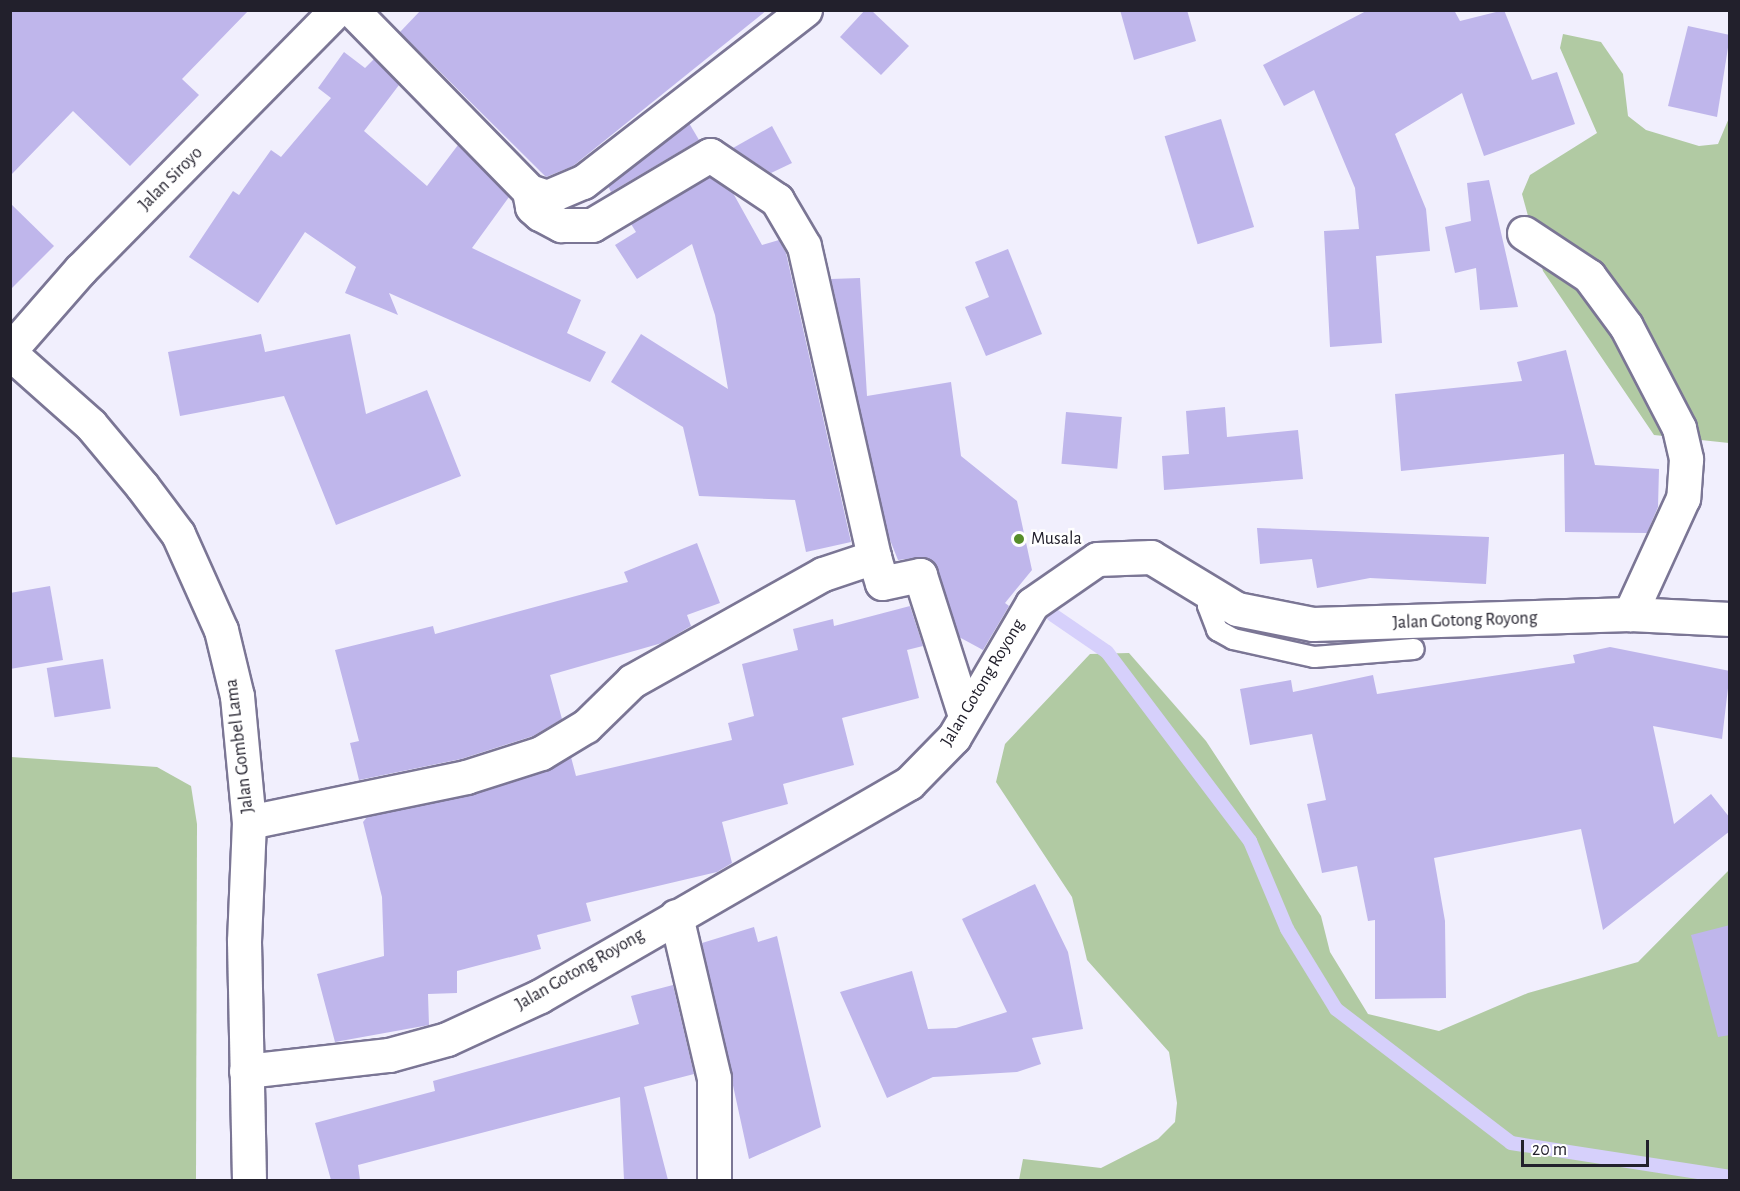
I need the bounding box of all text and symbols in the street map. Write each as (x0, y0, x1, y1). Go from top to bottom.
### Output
street label: Jalan Siroyo (134, 142, 208, 216)
place label: Musala (1031, 528, 1082, 550)
marker: Musala (1012, 532, 1026, 546)
street label: Jalan Gotong Royong (1392, 608, 1538, 634)
street label: Jalan Gotong Royong (936, 615, 1030, 751)
street label: Jalan Gombel Lama (221, 678, 259, 814)
street label: Jalan Gotong Royong (512, 924, 648, 1016)
scale bar (1524, 1128, 1652, 1166)
text: 20 m (1532, 1141, 1567, 1159)

